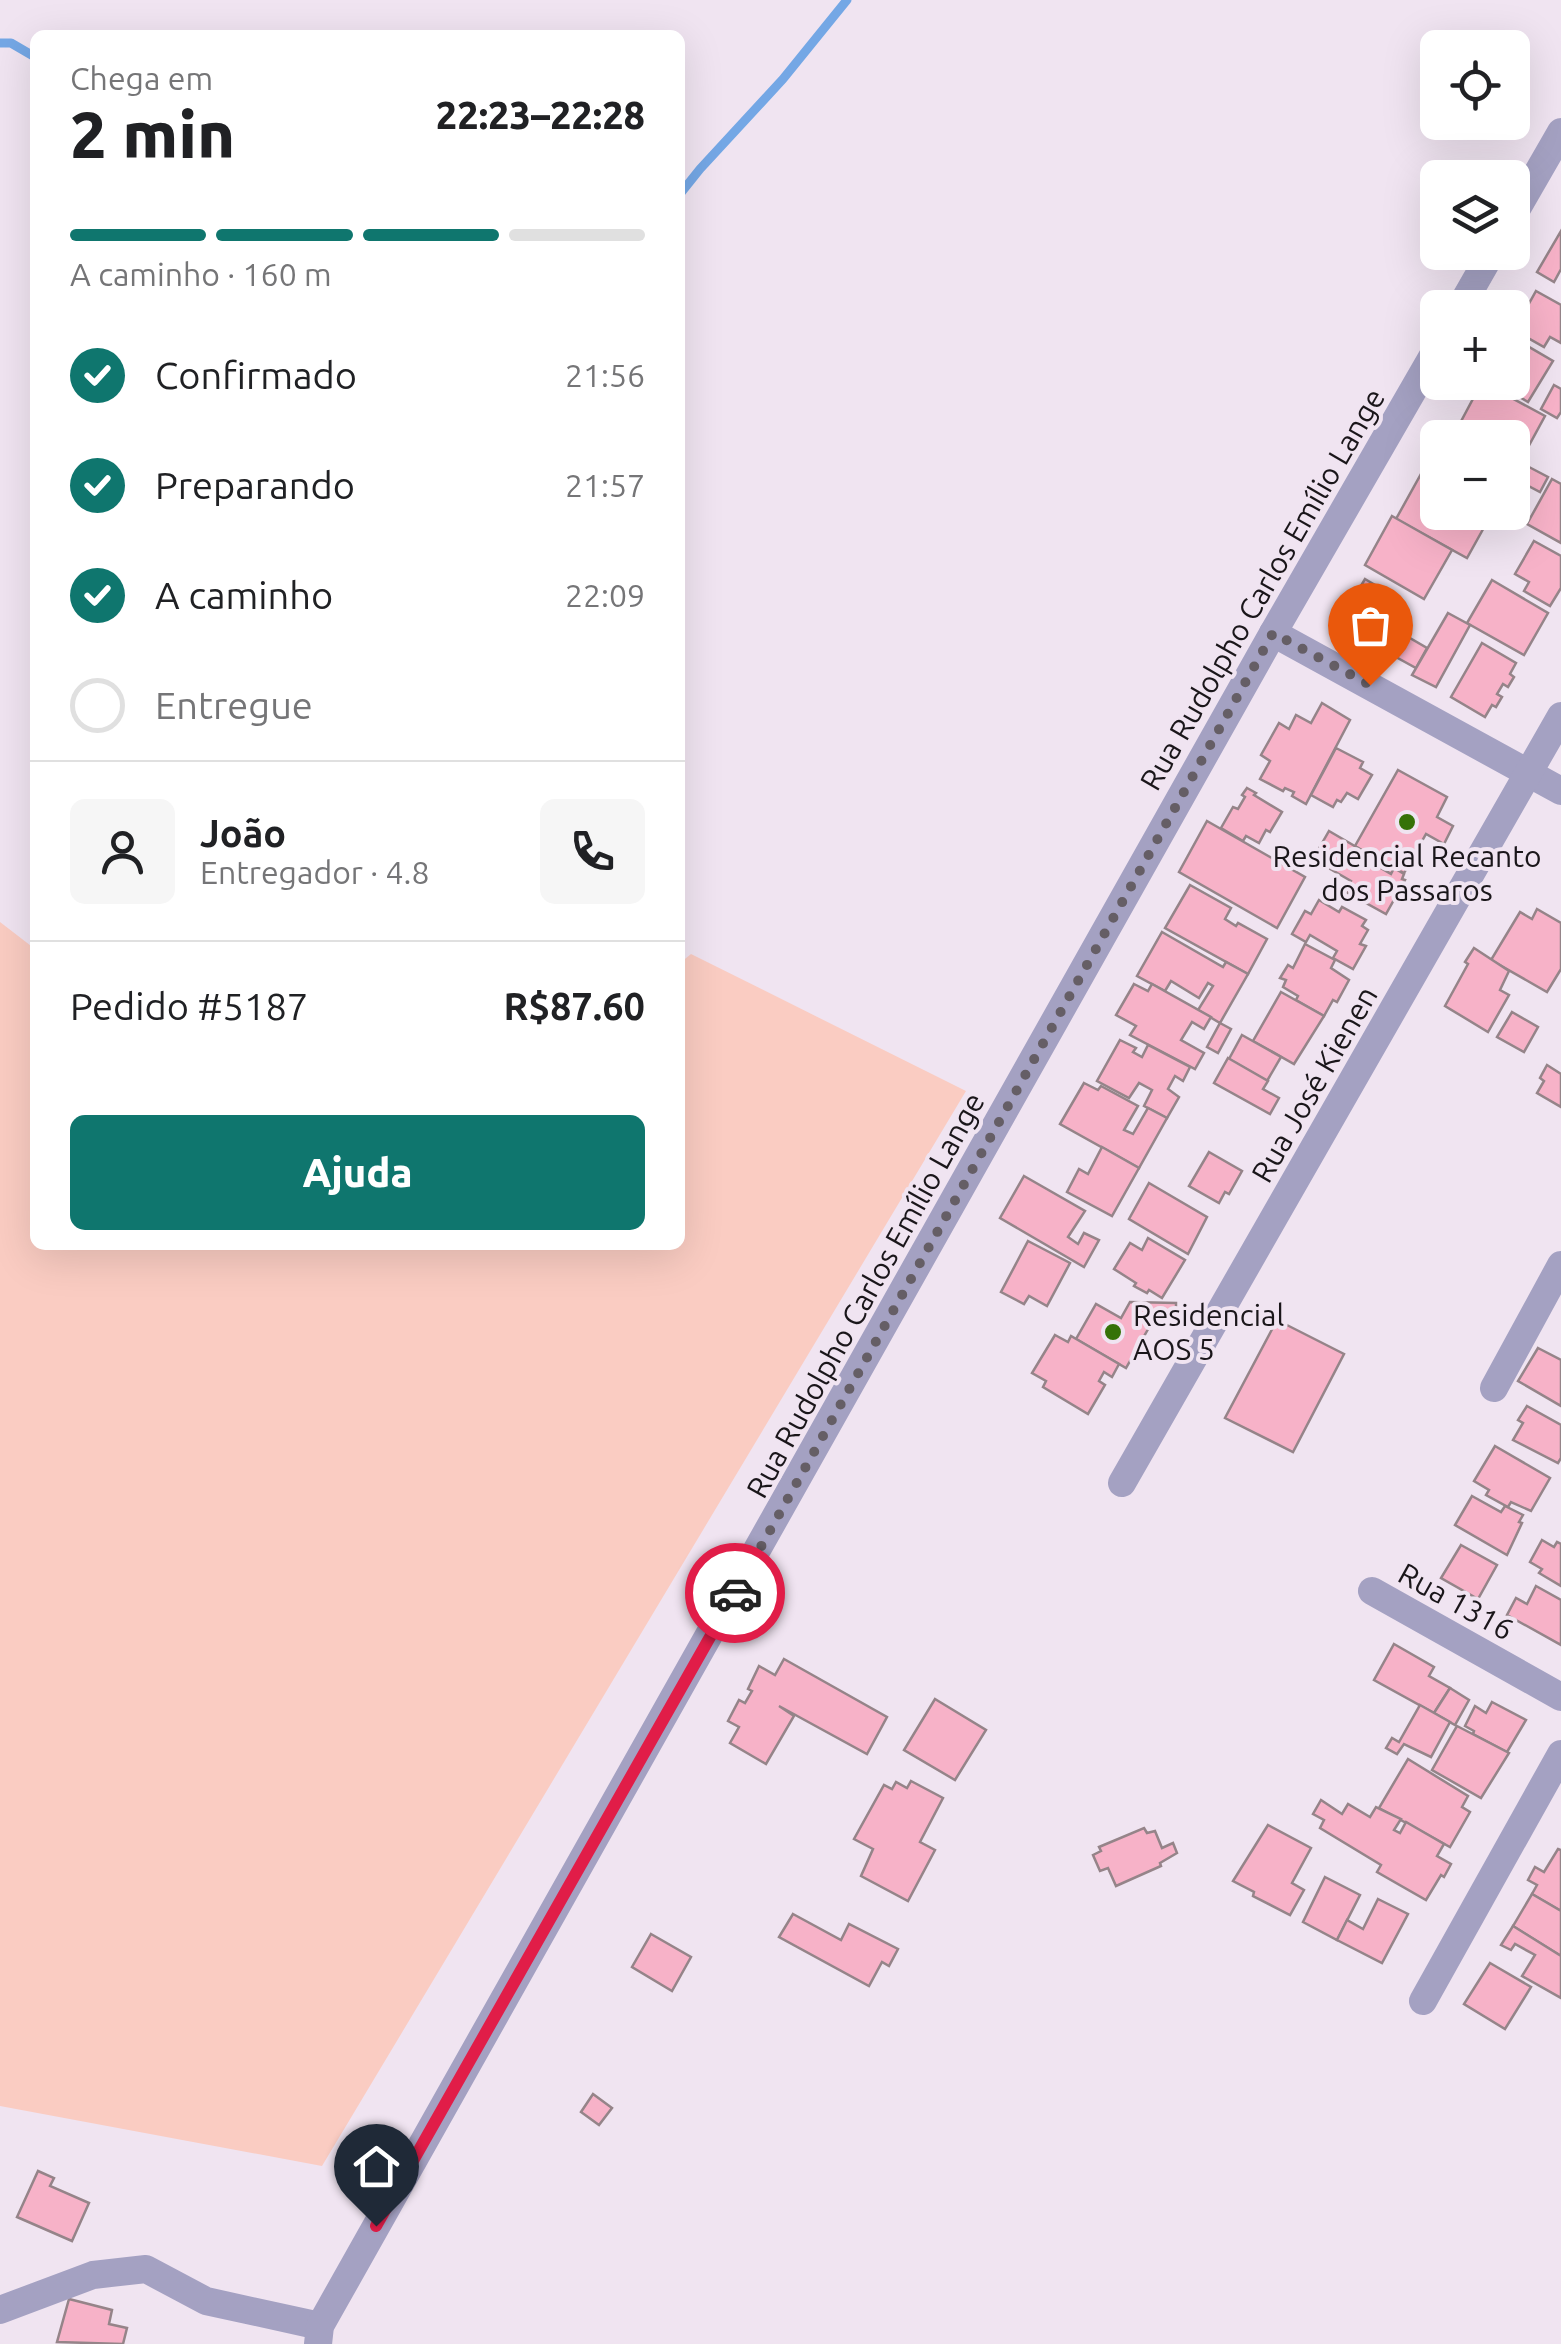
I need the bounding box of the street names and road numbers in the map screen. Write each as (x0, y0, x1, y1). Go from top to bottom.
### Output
street label: Rua Rudolpho Carlos Emílio Lange (1133, 382, 1391, 796)
street label: Rua José Kienen (1244, 980, 1384, 1188)
street label: Rua Rudolpho Carlos Emílio Lange (739, 1087, 991, 1503)
street label: Rua 1316 (1393, 1556, 1519, 1646)

